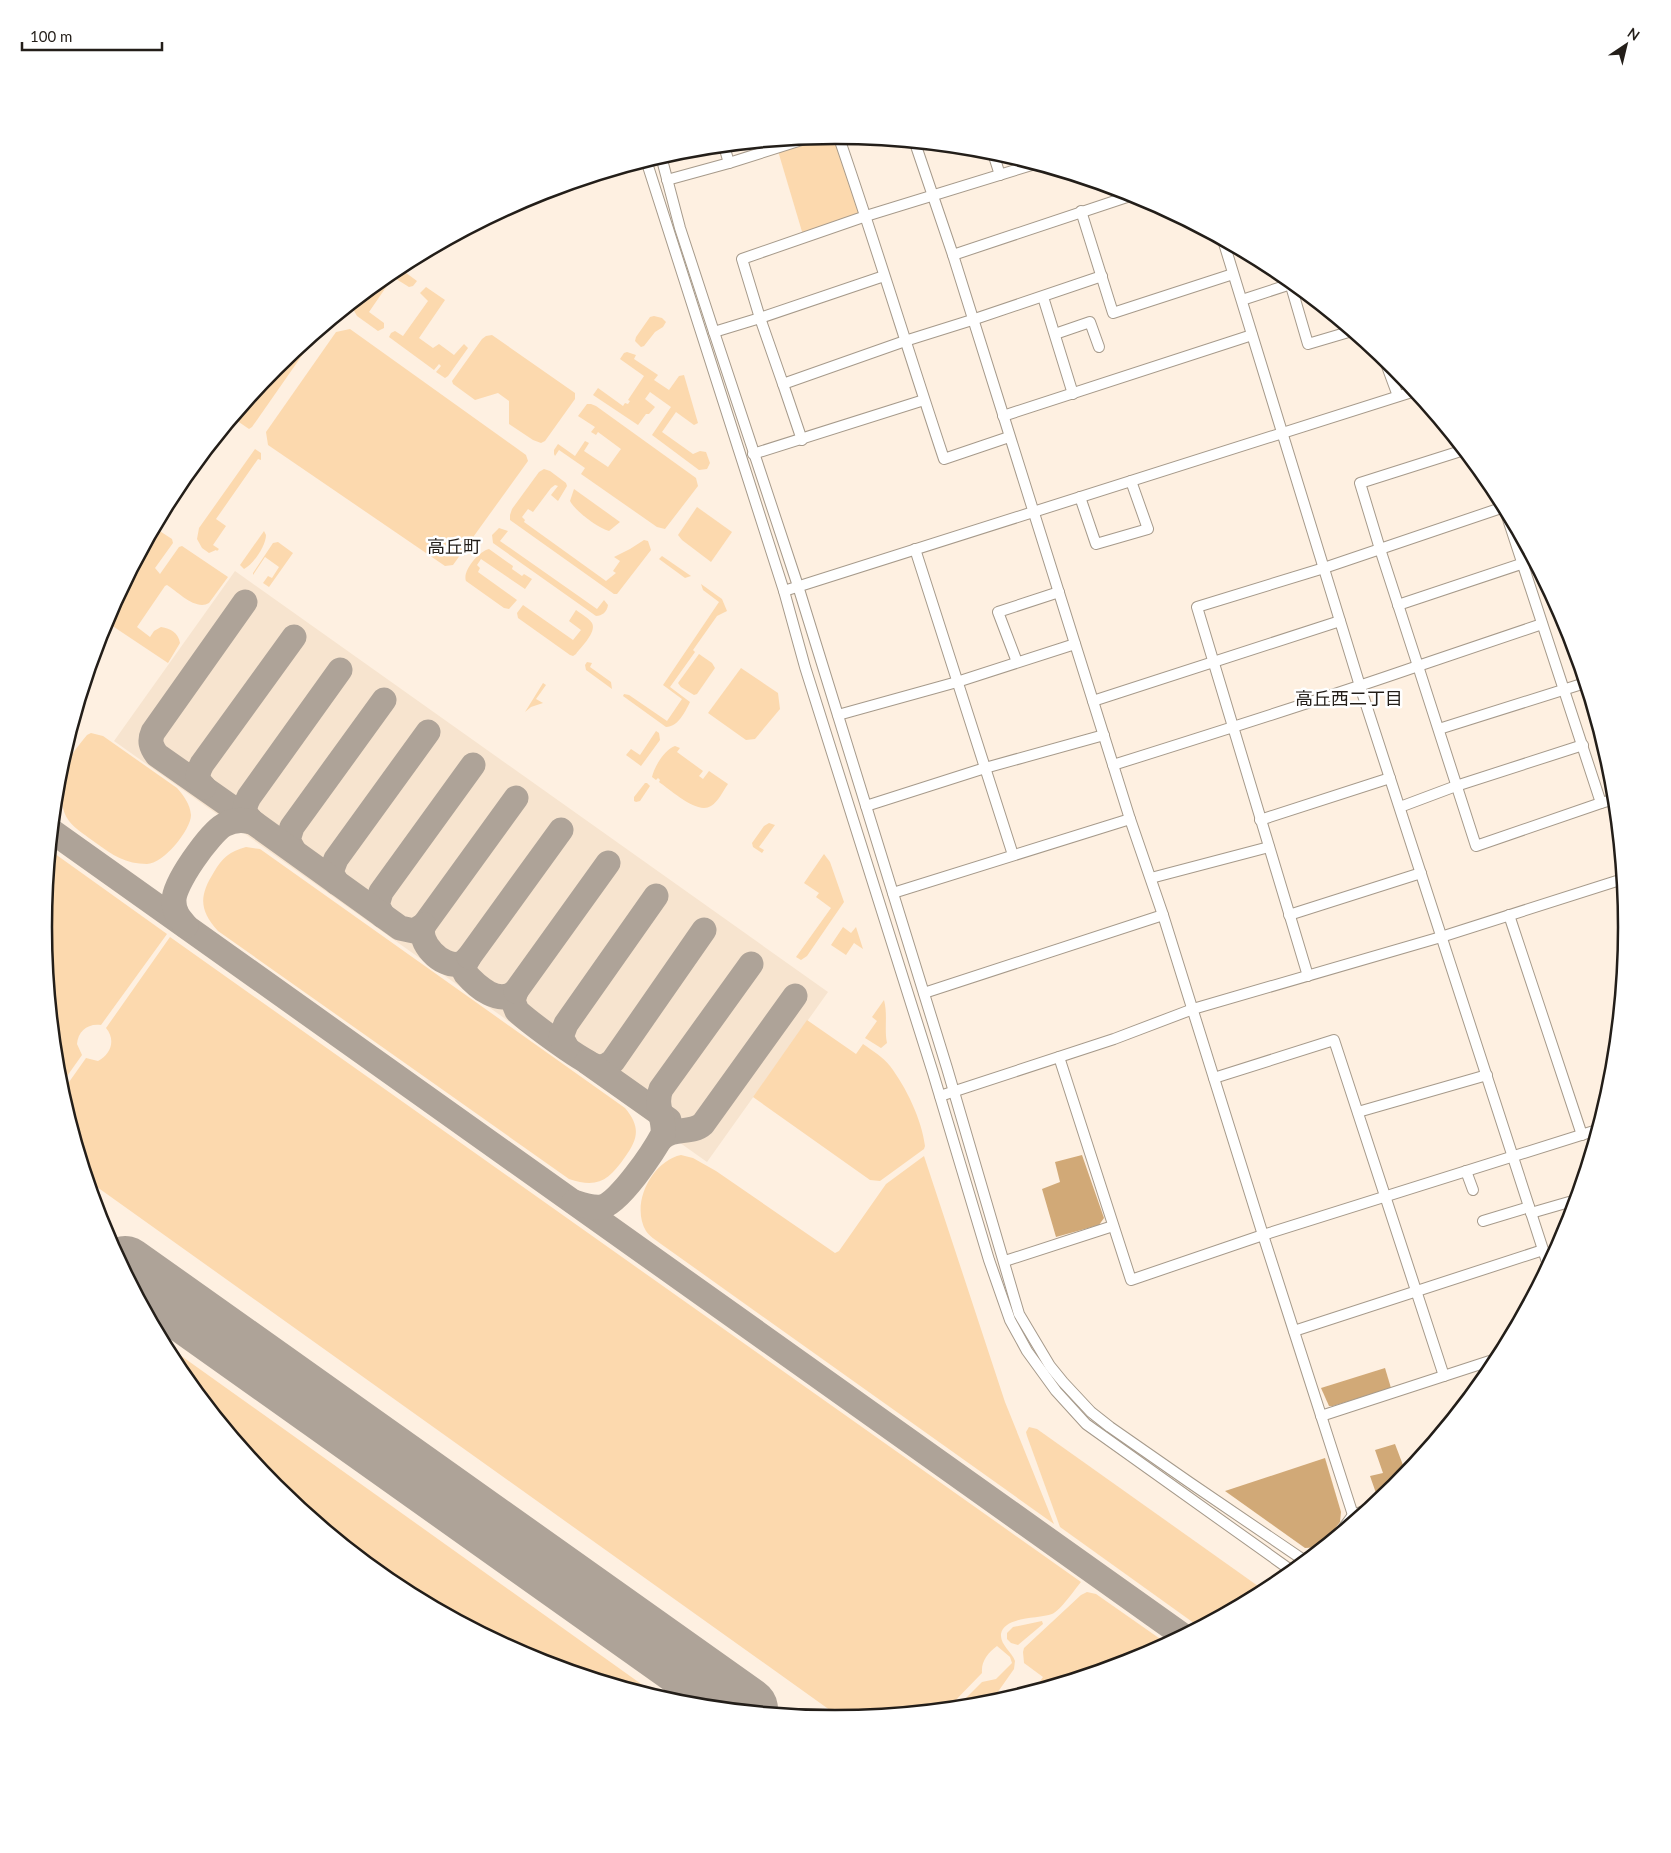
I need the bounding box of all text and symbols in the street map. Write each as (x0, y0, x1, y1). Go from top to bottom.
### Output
scale bar (22, 20, 162, 52)
north arrow (1601, 20, 1651, 70)
text: N (1624, 24, 1643, 44)
text: 100 m (30, 27, 72, 45)
district label: 高丘町 (427, 535, 481, 557)
district label: 高丘西二丁目 (1295, 687, 1403, 709)

